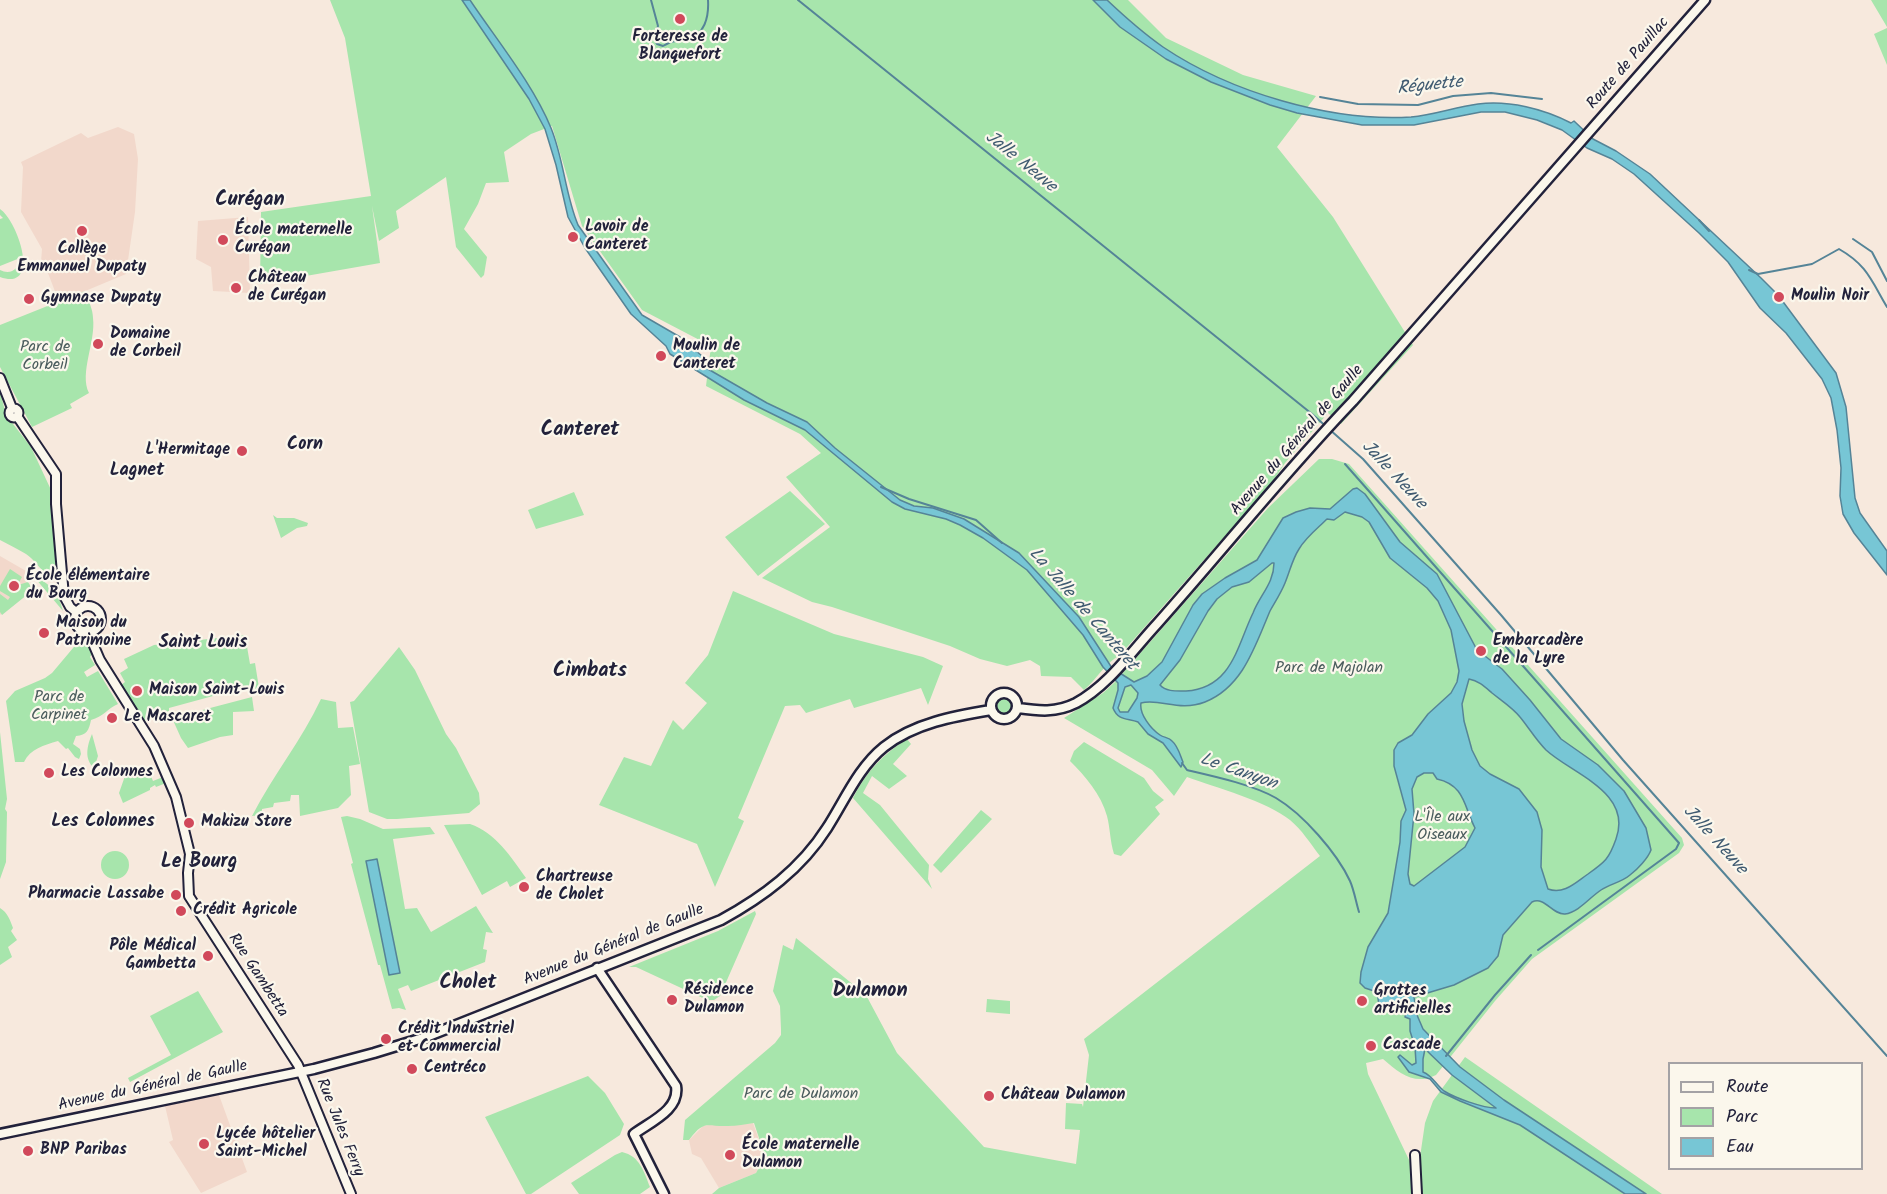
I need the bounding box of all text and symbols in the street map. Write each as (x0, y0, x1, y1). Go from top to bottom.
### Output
marker: Forteresse de Blanquefort (673, 12, 687, 26)
street label: Route de Pauillac (1584, 14, 1674, 114)
place label: Forteresse de Blanquefort (632, 28, 728, 66)
water label: Réguette (1396, 73, 1464, 101)
water label: Jalle Neuve (980, 128, 1060, 198)
district label: Curégan (215, 190, 285, 214)
place label: Lavoir de Canteret (585, 218, 648, 256)
place label: École maternelle Curégan (235, 221, 352, 259)
marker: Collège Emmanuel Dupaty (75, 224, 89, 238)
marker: Lavoir de Canteret (566, 230, 580, 244)
marker: École maternelle Curégan (216, 233, 230, 247)
place label: Collège Emmanuel Dupaty (18, 240, 146, 278)
place label: Château de Curégan (248, 269, 326, 307)
marker: Château de Curégan (229, 281, 243, 295)
place label: Moulin Noir (1791, 287, 1869, 307)
place label: Gymnase Dupaty (41, 289, 161, 309)
marker: Moulin Noir (1772, 290, 1786, 304)
marker: Gymnase Dupaty (22, 292, 36, 306)
place label: Domaine de Corbeil (110, 325, 181, 363)
marker: Domaine de Corbeil (91, 337, 105, 351)
place label: Moulin de Canteret (673, 337, 740, 375)
park label: Parc de Corbeil (20, 338, 70, 376)
marker: Moulin de Canteret (654, 349, 668, 363)
street label: Avenue du Général de Gaulle (1228, 362, 1368, 520)
district label: Canteret (541, 420, 619, 444)
district label: Corn (287, 435, 323, 457)
water label: Jalle Neuve (1356, 437, 1430, 515)
place label: L'Hermitage (146, 441, 230, 461)
marker: L'Hermitage (235, 444, 249, 458)
district label: Lagnet (110, 461, 164, 483)
water label: La Jalle de Canteret (1023, 544, 1141, 676)
place label: École élémentaire du Bourg (26, 567, 150, 605)
marker: École élémentaire du Bourg (7, 579, 21, 593)
place label: Maison du Patrimoine (56, 614, 131, 652)
marker: Maison du Patrimoine (37, 626, 51, 640)
place label: Embarcadère de la Lyre (1493, 632, 1583, 670)
district label: Saint Louis (159, 633, 247, 655)
marker: Embarcadère de la Lyre (1474, 644, 1488, 658)
park label: Parc de Majolan (1275, 659, 1383, 679)
district label: Cimbats (553, 661, 627, 685)
place label: Maison Saint-Louis (149, 681, 284, 701)
marker: Maison Saint-Louis (130, 684, 144, 698)
park label: Parc de Carpinet (31, 688, 87, 726)
place label: Le Mascaret (124, 708, 211, 728)
marker: Le Mascaret (105, 711, 119, 725)
water label: Le Canyon (1197, 750, 1279, 796)
place label: Les Colonnes (61, 763, 153, 783)
marker: Les Colonnes (42, 766, 56, 780)
water label: Jalle Neuve (1677, 802, 1751, 880)
park label: L'Île aux Oiseaux (1414, 808, 1470, 846)
district label: Les Colonnes (51, 812, 155, 834)
place label: Makizu Store (201, 813, 292, 833)
marker: Makizu Store (182, 816, 196, 830)
district label: Le Bourg (161, 852, 237, 876)
place label: Chartreuse de Cholet (536, 868, 613, 906)
marker: Chartreuse de Cholet (517, 880, 531, 894)
place label: Pharmacie Lassabe (28, 885, 164, 905)
marker: Pharmacie Lassabe (169, 888, 183, 902)
place label: Crédit Agricole (193, 901, 297, 921)
street label: Avenue du Général de Gaulle (521, 901, 707, 991)
marker: Crédit Agricole (174, 904, 188, 918)
street label: Rue Gambetta (223, 930, 291, 1022)
place label: Pôle Médical Gambetta (109, 937, 196, 975)
marker: Pôle Médical Gambetta (201, 949, 215, 963)
district label: Cholet (440, 973, 496, 997)
place label: Résidence Dulamon (684, 981, 753, 1019)
district label: Dulamon (832, 981, 908, 1005)
place label: Grottes artificielles (1374, 982, 1451, 1020)
marker: Résidence Dulamon (665, 993, 679, 1007)
marker: Grottes artificielles (1355, 994, 1369, 1008)
place label: Crédit Industriel et Commercial (398, 1020, 514, 1058)
marker: Crédit Industriel et Commercial (379, 1032, 393, 1046)
place label: Cascade (1383, 1036, 1441, 1056)
marker: Cascade (1364, 1039, 1378, 1053)
street label: Avenue du Général de Gaulle (57, 1058, 249, 1116)
place label: Centréco (424, 1059, 486, 1079)
marker: Centréco (405, 1062, 419, 1076)
legend (1668, 1062, 1863, 1170)
text: Route (1726, 1073, 1768, 1102)
street label: Rue Jules Ferry (311, 1076, 367, 1180)
park label: Parc de Dulamon (744, 1085, 858, 1105)
place label: Château Dulamon (1001, 1086, 1125, 1106)
marker: Château Dulamon (982, 1089, 996, 1103)
text: Parc (1726, 1103, 1758, 1132)
place label: Lycée hôtelier Saint-Michel (216, 1125, 315, 1163)
text: Eau (1726, 1133, 1754, 1162)
place label: École maternelle Dulamon (742, 1136, 859, 1174)
marker: Lycée hôtelier Saint-Michel (197, 1137, 211, 1151)
place label: BNP Paribas (40, 1141, 127, 1161)
marker: BNP Paribas (21, 1144, 35, 1158)
marker: École maternelle Dulamon (723, 1148, 737, 1162)

